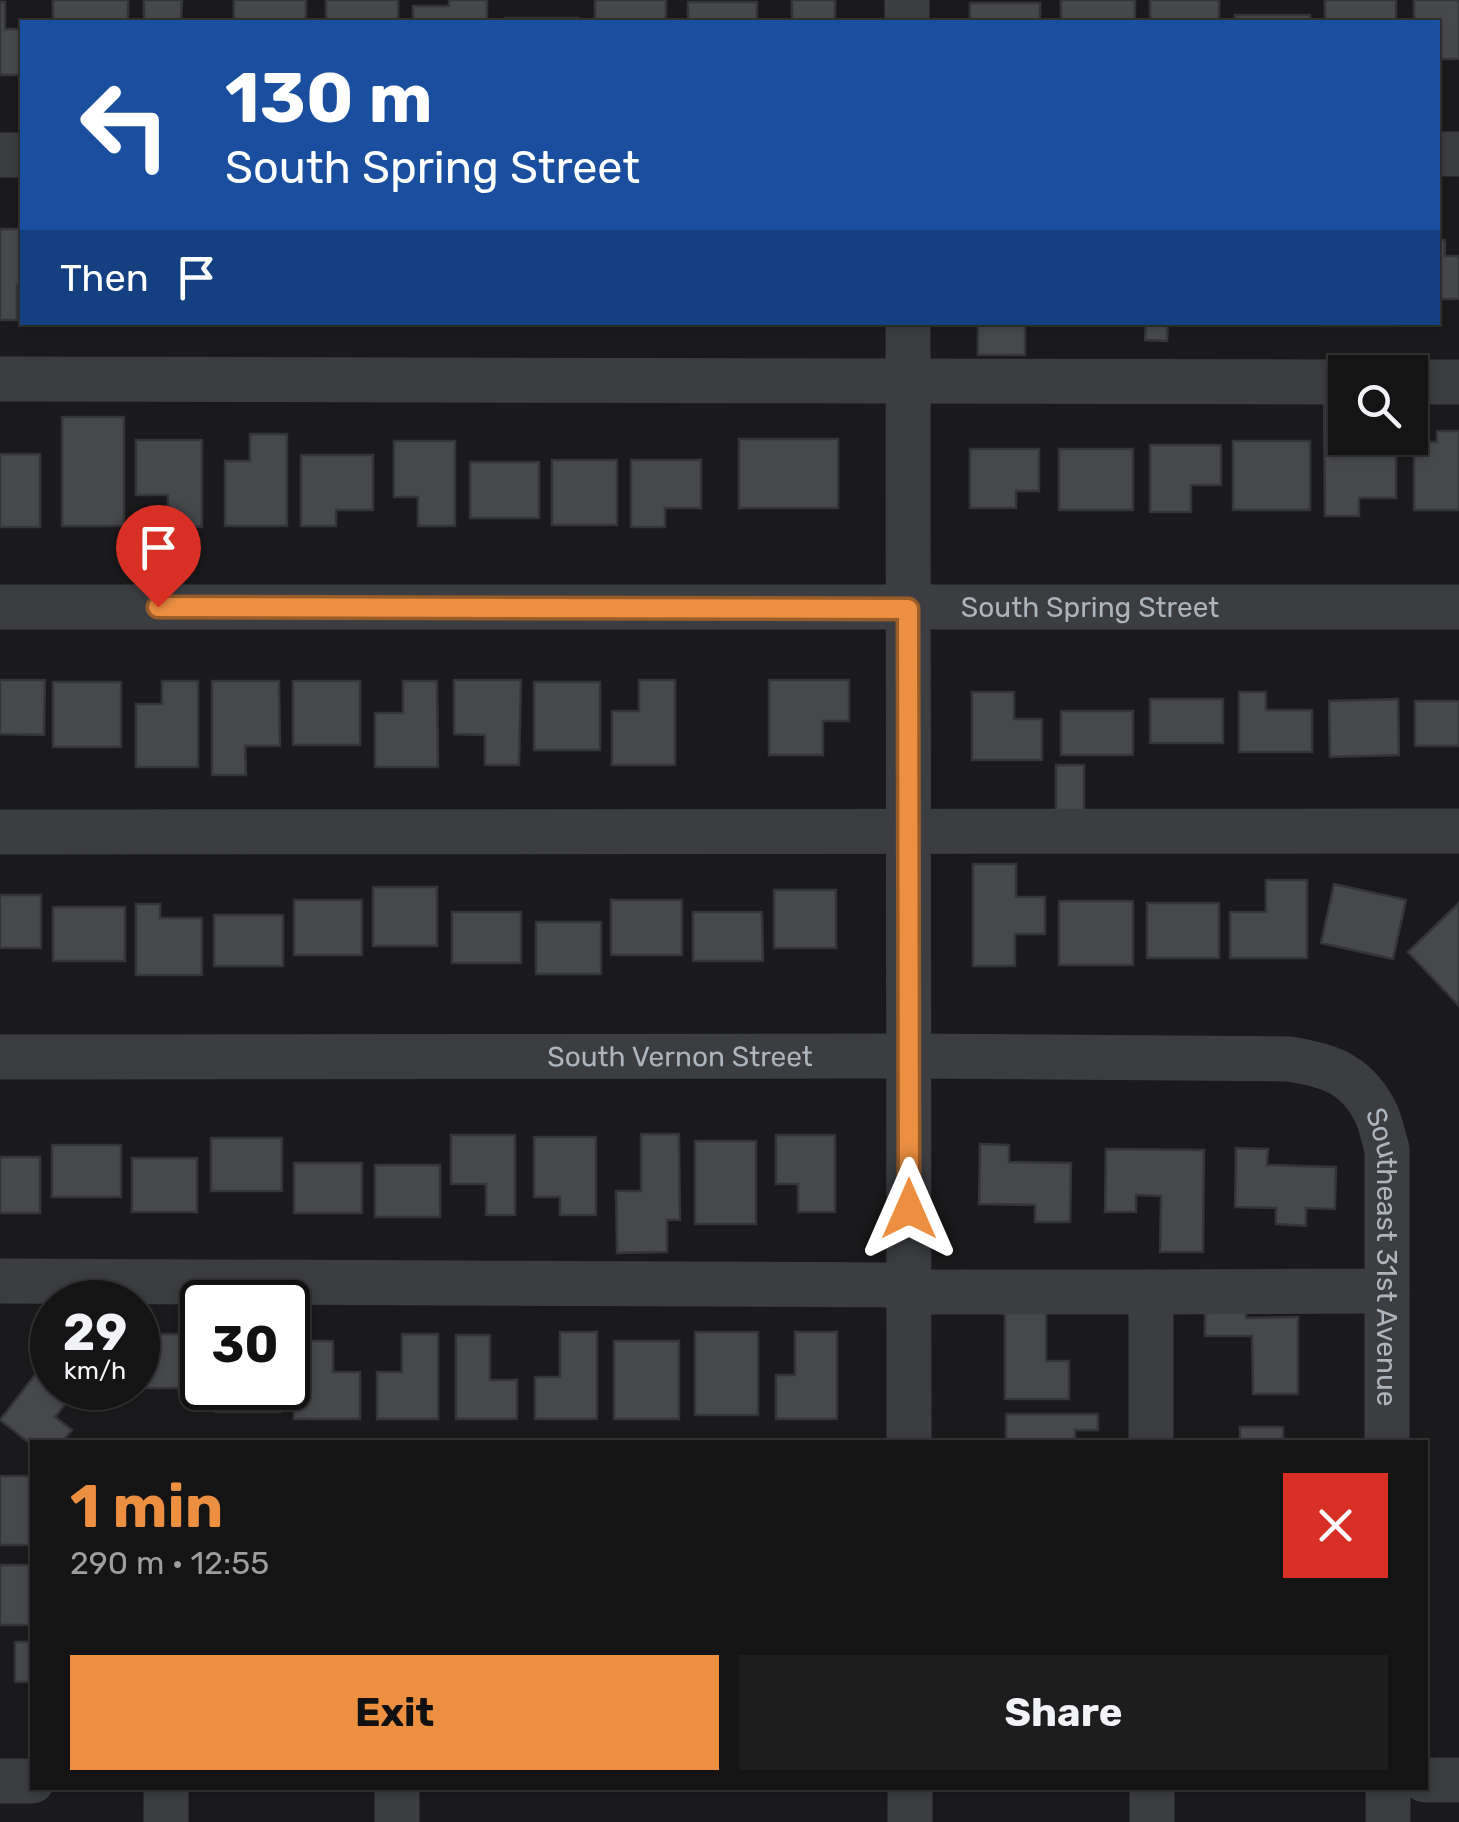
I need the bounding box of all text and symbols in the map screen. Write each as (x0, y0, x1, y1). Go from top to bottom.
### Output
text: 130 m (225, 57, 433, 140)
icon: left (60, 60, 190, 190)
text: South Spring Street (225, 141, 640, 194)
icon: arrive (169, 250, 224, 305)
text: Then (60, 255, 149, 301)
map controls (1328, 355, 1428, 455)
button: search (1328, 355, 1428, 455)
pin (116, 505, 201, 608)
icon: arrive (131, 520, 186, 575)
street label: South Spring Street (961, 591, 1219, 624)
street label: South Vernon Street (547, 1040, 813, 1073)
street label: Southeast 31st Avenue (1359, 1103, 1405, 1406)
position arrow (857, 1157, 961, 1261)
speed limit sign: 30 (180, 1280, 310, 1410)
text: 29 (63, 1303, 127, 1363)
text: km/h (64, 1356, 126, 1385)
text: 1 min (70, 1471, 223, 1542)
button: close (1283, 1473, 1388, 1578)
text: 290 m · 12:55 (70, 1544, 269, 1582)
button: Exit (70, 1655, 719, 1770)
button: Share (739, 1655, 1388, 1770)

